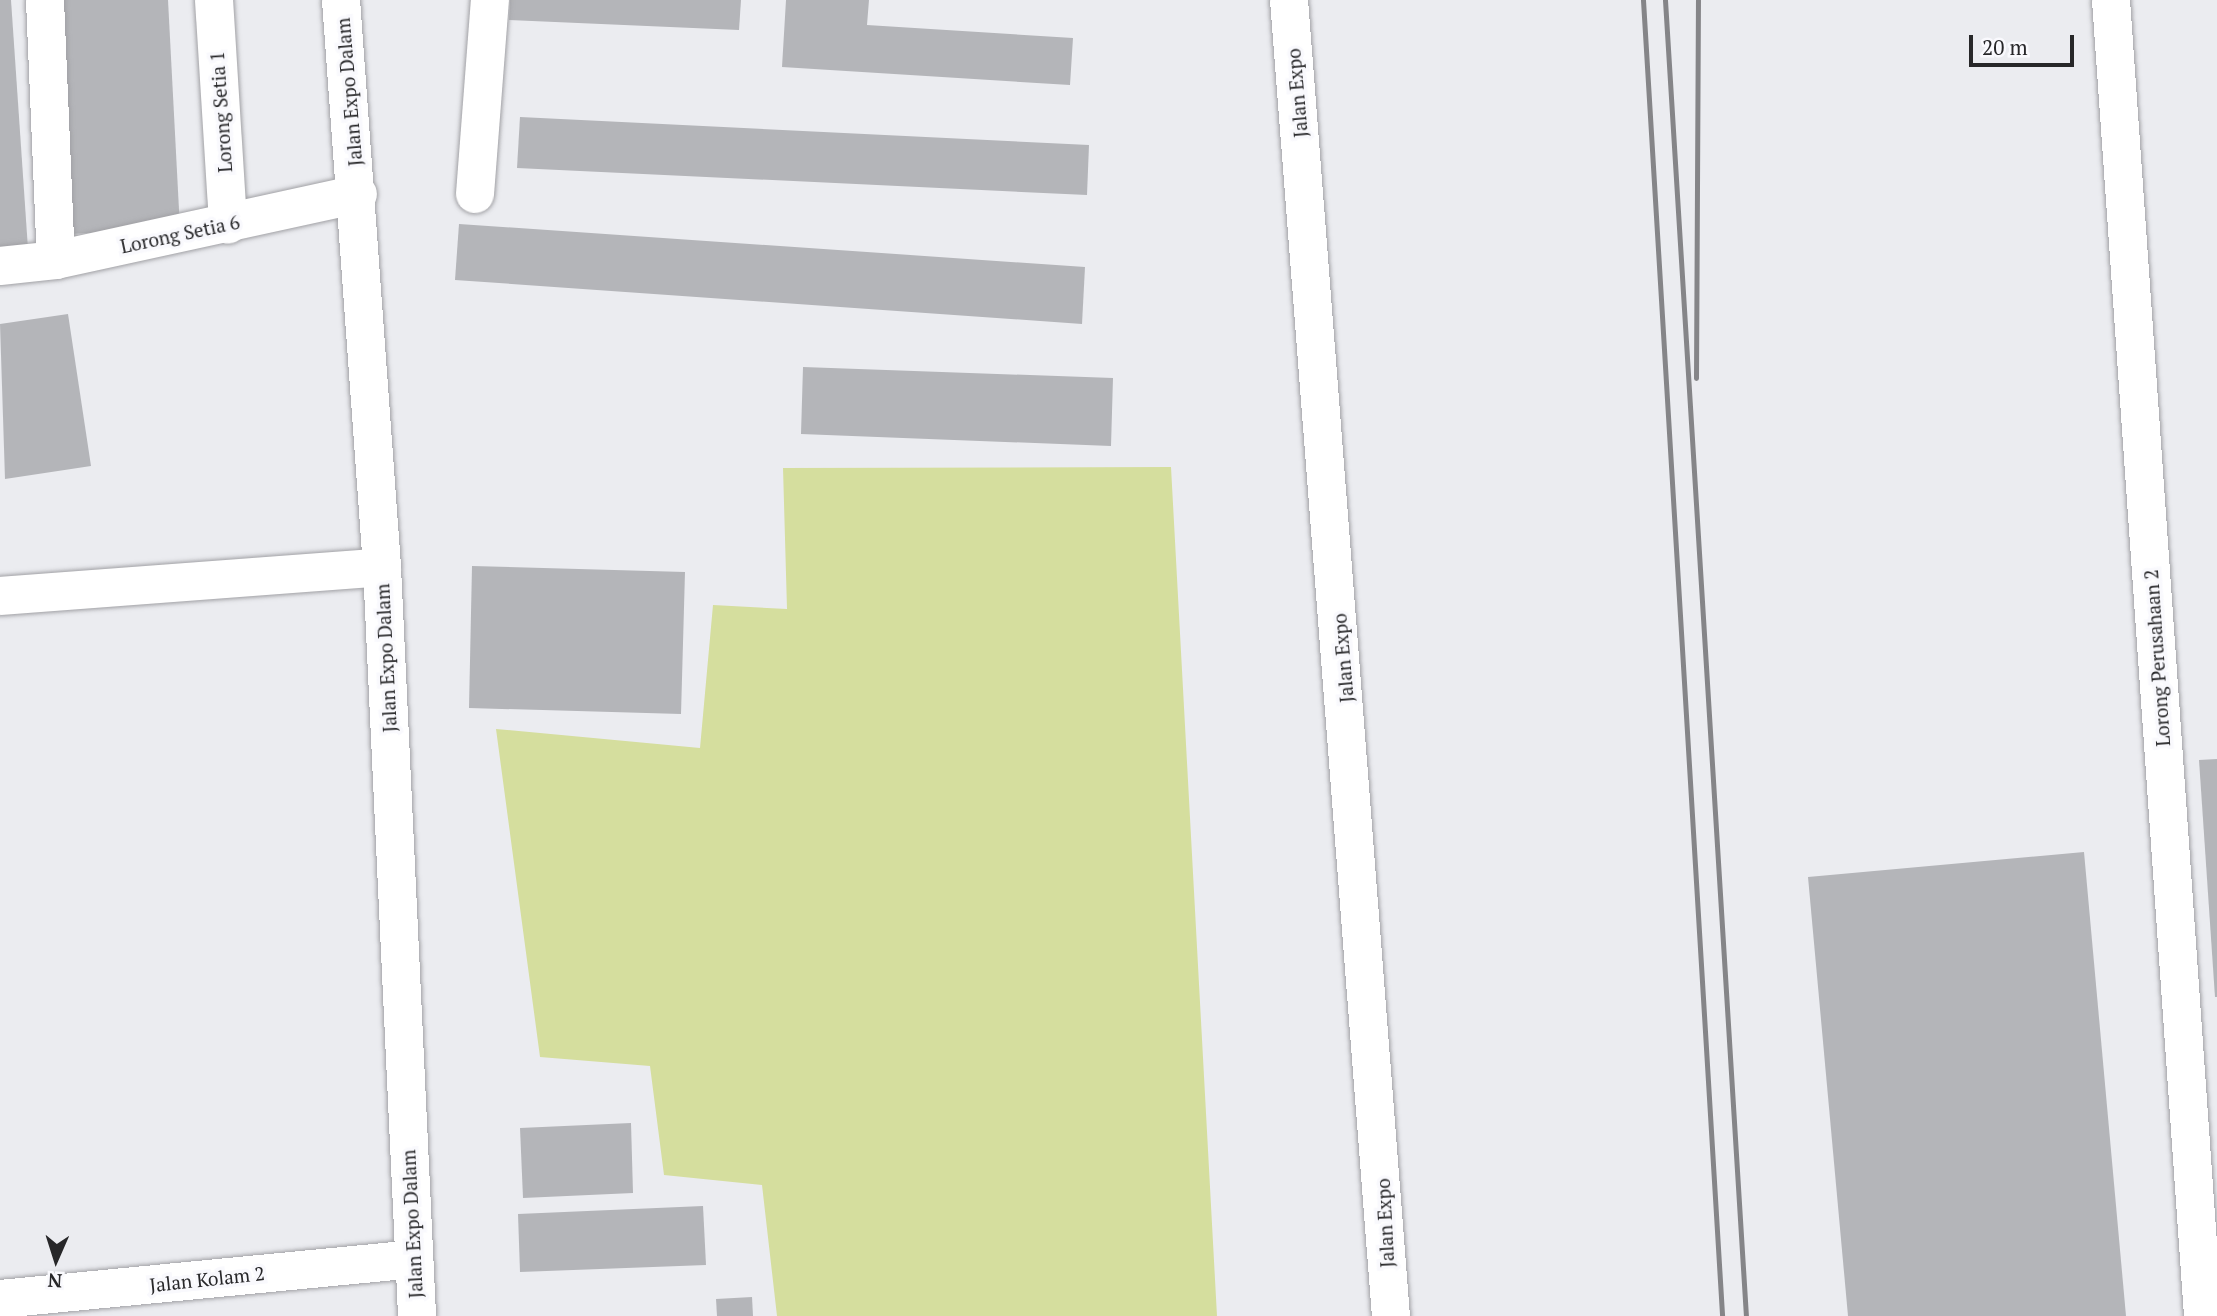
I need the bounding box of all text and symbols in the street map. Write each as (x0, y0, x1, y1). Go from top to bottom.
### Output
street label: Jalan Expo Dalam (331, 17, 367, 167)
scale bar (1972, 21, 2077, 65)
text: 20 m (1982, 33, 2028, 61)
street label: Jalan Expo (1282, 47, 1312, 139)
street label: Lorong Setia 1 (205, 51, 237, 173)
street label: Lorong Setia 6 (118, 210, 242, 258)
street label: Lorong Perusahaan 2 (2139, 569, 2175, 747)
street label: Jalan Expo Dalam (371, 583, 401, 733)
street label: Jalan Expo (1328, 612, 1358, 704)
street label: Jalan Expo Dalam (397, 1149, 427, 1299)
street label: Jalan Expo (1371, 1178, 1399, 1268)
north arrow (21, 1225, 91, 1295)
street label: Jalan Kolam 2 (148, 1262, 266, 1296)
text: N (47, 1269, 63, 1294)

